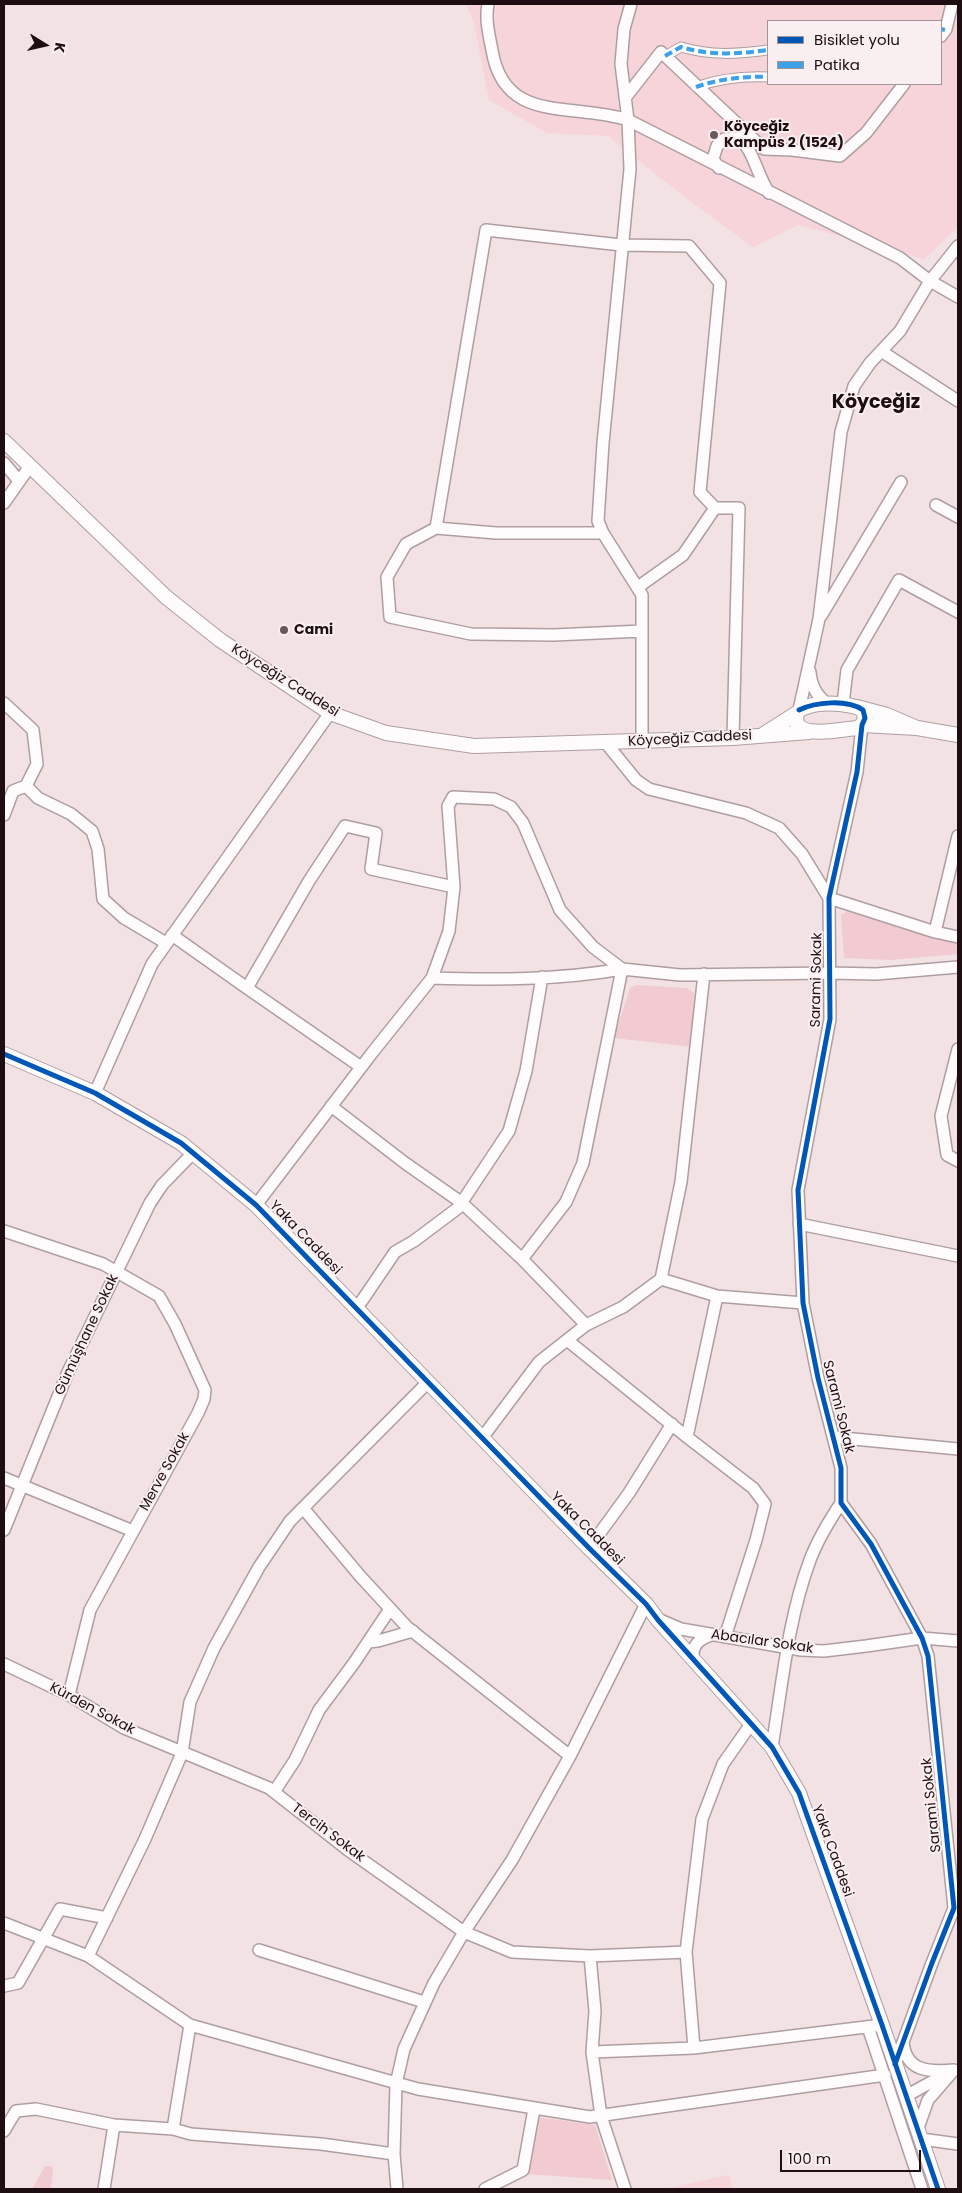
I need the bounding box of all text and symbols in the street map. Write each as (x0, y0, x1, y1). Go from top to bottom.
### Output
north arrow (20, 20, 70, 70)
legend (767, 20, 942, 85)
text: Bisiklet yolu (814, 29, 900, 50)
text: K (49, 41, 70, 54)
text: Patika (814, 54, 860, 75)
place label: Köyceğiz Kampüs 2 (1524) (724, 119, 844, 152)
marker: Köyceğiz Kampüs 2 (1524) (708, 129, 720, 141)
district label: Köyceğiz (832, 392, 920, 414)
place label: Cami (294, 622, 333, 638)
marker: Cami (278, 624, 290, 636)
street label: Köyceğiz Caddesi (228, 641, 342, 721)
street label: Köyceğiz Caddesi (628, 727, 752, 751)
street label: Sarami Sokak (808, 932, 826, 1028)
street label: Yaka Caddesi (265, 1197, 345, 1279)
street label: Gümüşhane Sokak (52, 1272, 122, 1398)
street label: Sarami Sokak (818, 1359, 858, 1455)
street label: Merve Sokak (136, 1430, 194, 1514)
street label: Yaka Caddesi (547, 1489, 627, 1569)
street label: Abacılar Sokak (710, 1626, 814, 1658)
street label: Kürden Sokak (46, 1679, 138, 1739)
street label: Sarami Sokak (919, 1757, 945, 1853)
street label: Tercih Sokak (288, 1800, 368, 1866)
street label: Yaka Caddesi (808, 1803, 856, 1899)
scale bar (782, 2140, 923, 2172)
text: 100 m (788, 2148, 831, 2169)

